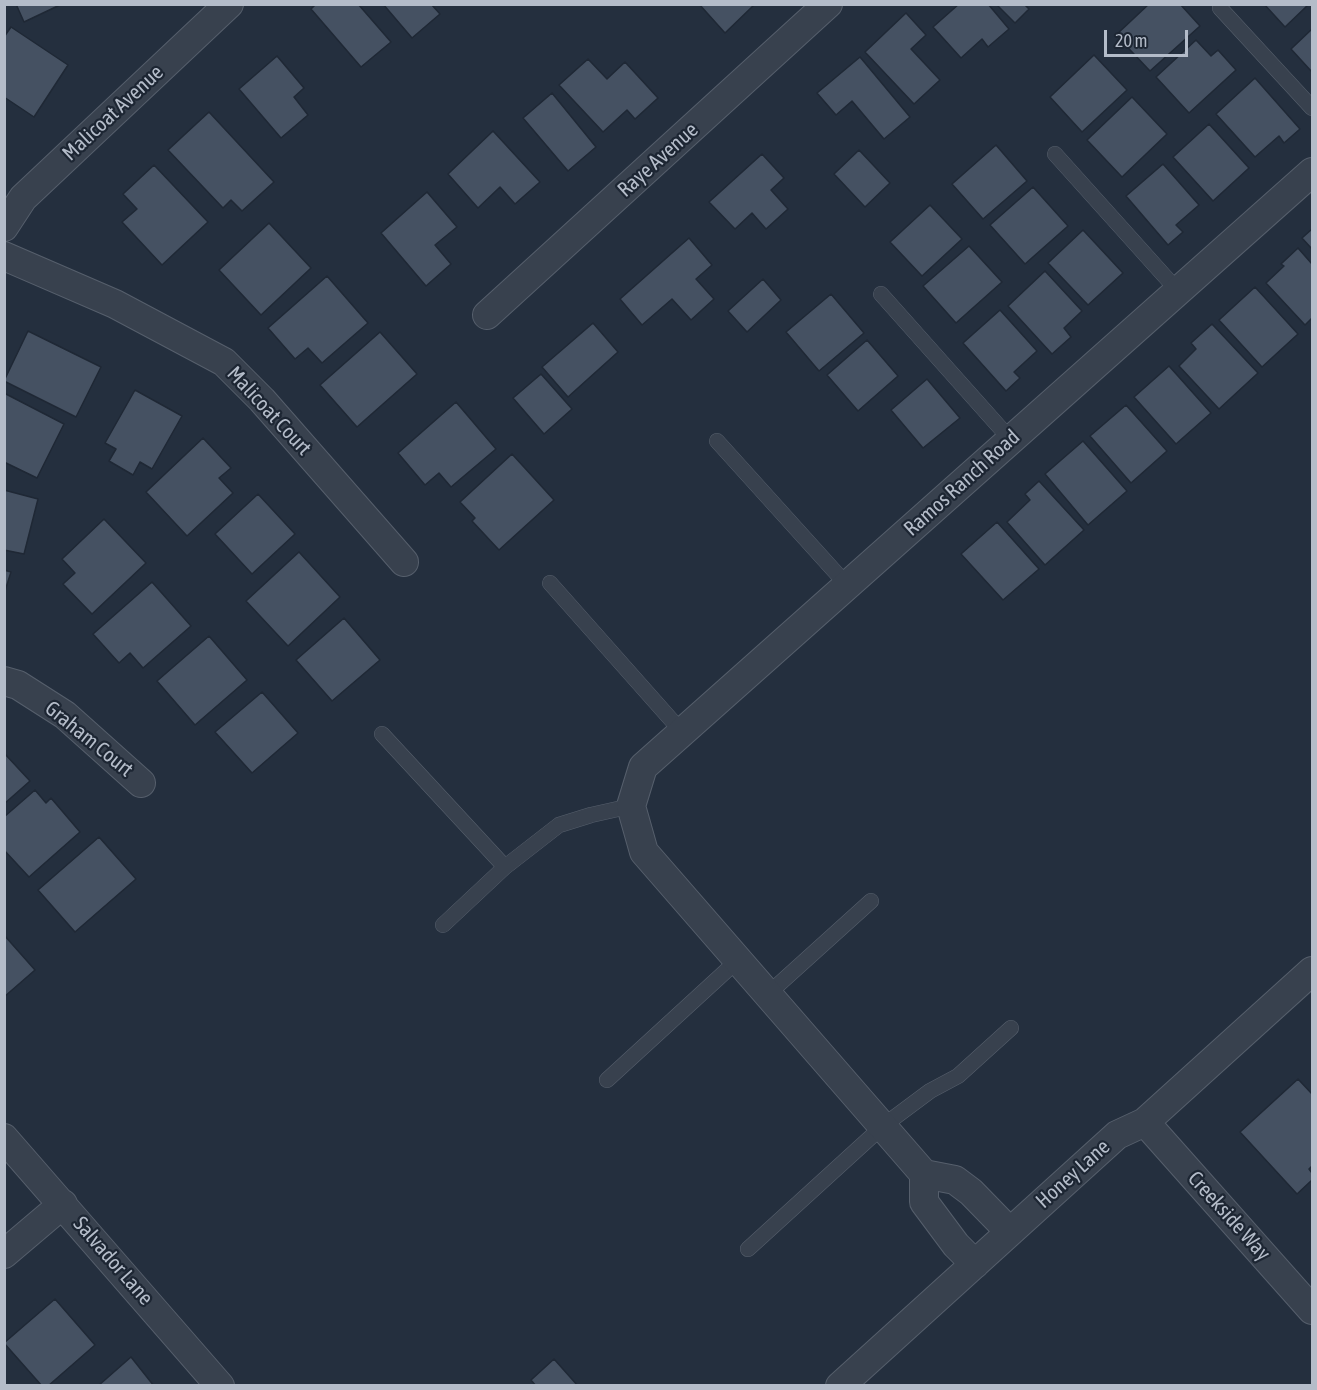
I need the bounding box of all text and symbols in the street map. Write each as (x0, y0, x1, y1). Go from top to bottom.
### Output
scale bar (1107, 18, 1191, 56)
text: 20 m (1115, 30, 1147, 51)
street label: Malicoat Avenue (57, 60, 169, 166)
street label: Raye Avenue (613, 117, 703, 203)
street label: Malicoat Court (222, 361, 316, 461)
street label: Ramos Ranch Road (899, 424, 1025, 542)
street label: Graham Court (40, 696, 138, 782)
street label: Honey Lane (1031, 1134, 1115, 1214)
street label: Creekside Way (1182, 1166, 1276, 1266)
street label: Salvador Lane (68, 1212, 158, 1310)

